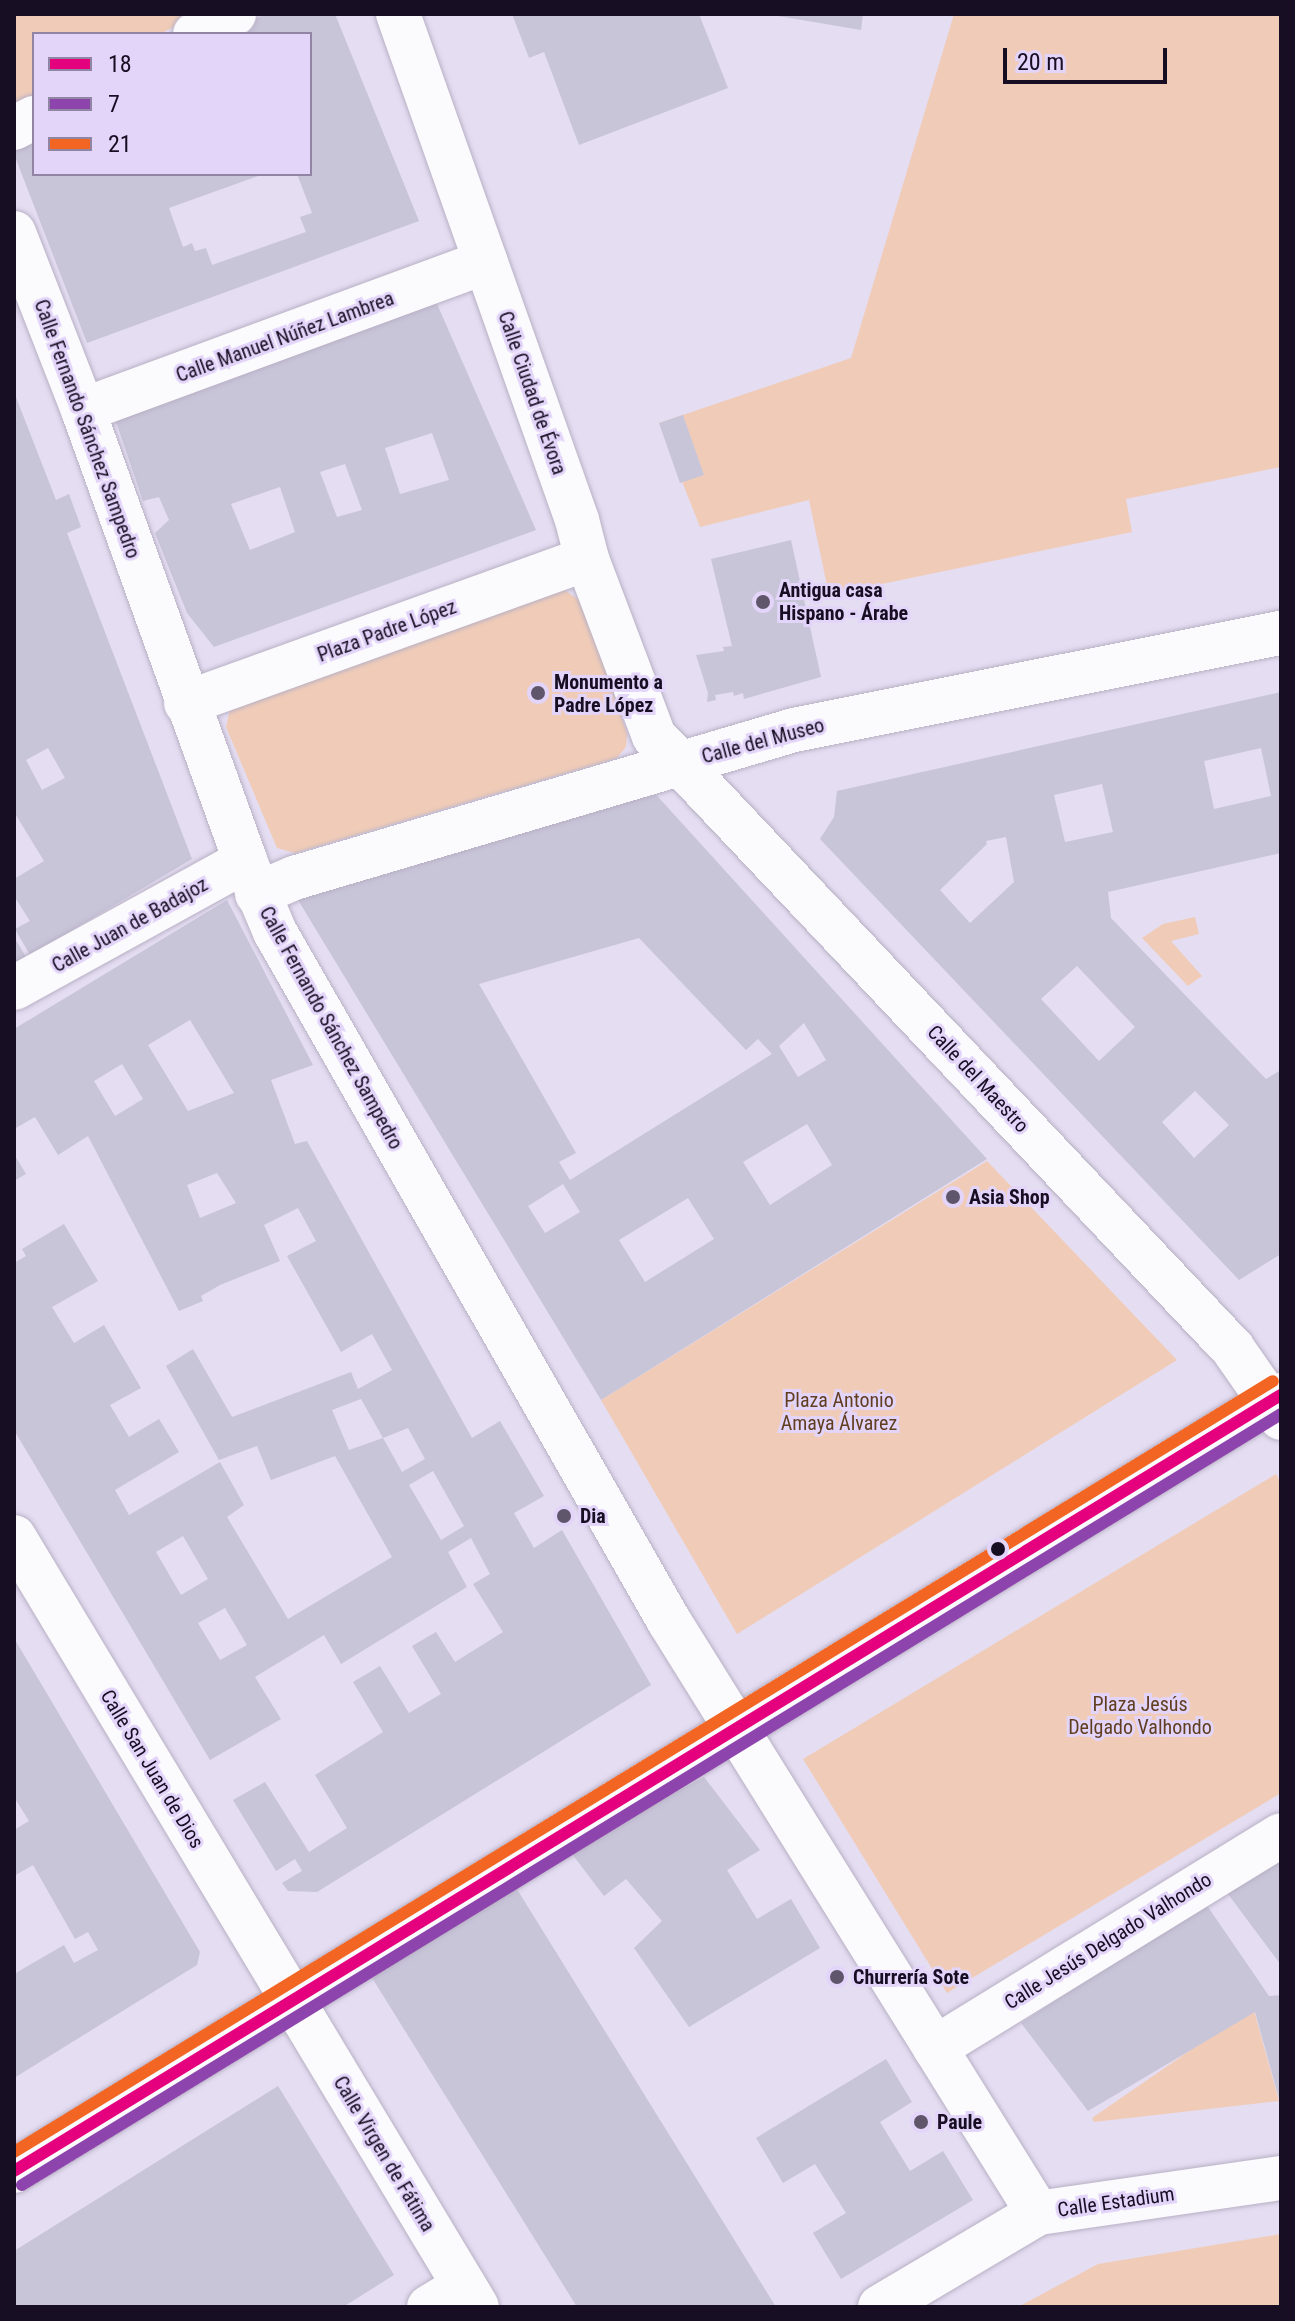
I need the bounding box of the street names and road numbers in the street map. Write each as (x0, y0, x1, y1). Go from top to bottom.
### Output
street label: Calle Manuel Núñez Lambrea (173, 286, 397, 388)
street label: Calle Fernando Sánchez Sampedro (29, 296, 145, 562)
street label: Calle Ciudad de Évora (493, 308, 571, 478)
street label: Plaza Padre López (314, 595, 460, 667)
street label: Calle del Museo (699, 713, 827, 769)
street label: Calle Juan de Badajoz (48, 872, 212, 978)
street label: Calle Fernando Sánchez Sampedro (254, 902, 408, 1154)
street label: Calle del Maestro (922, 1021, 1034, 1137)
street label: Calle San Juan de Dios (95, 1685, 209, 1853)
street label: Calle Jesús Delgado Valhondo (1000, 1867, 1216, 2015)
street label: Calle Virgen de Fátima (328, 2072, 440, 2236)
street label: Calle Estadium (1056, 2182, 1176, 2222)

